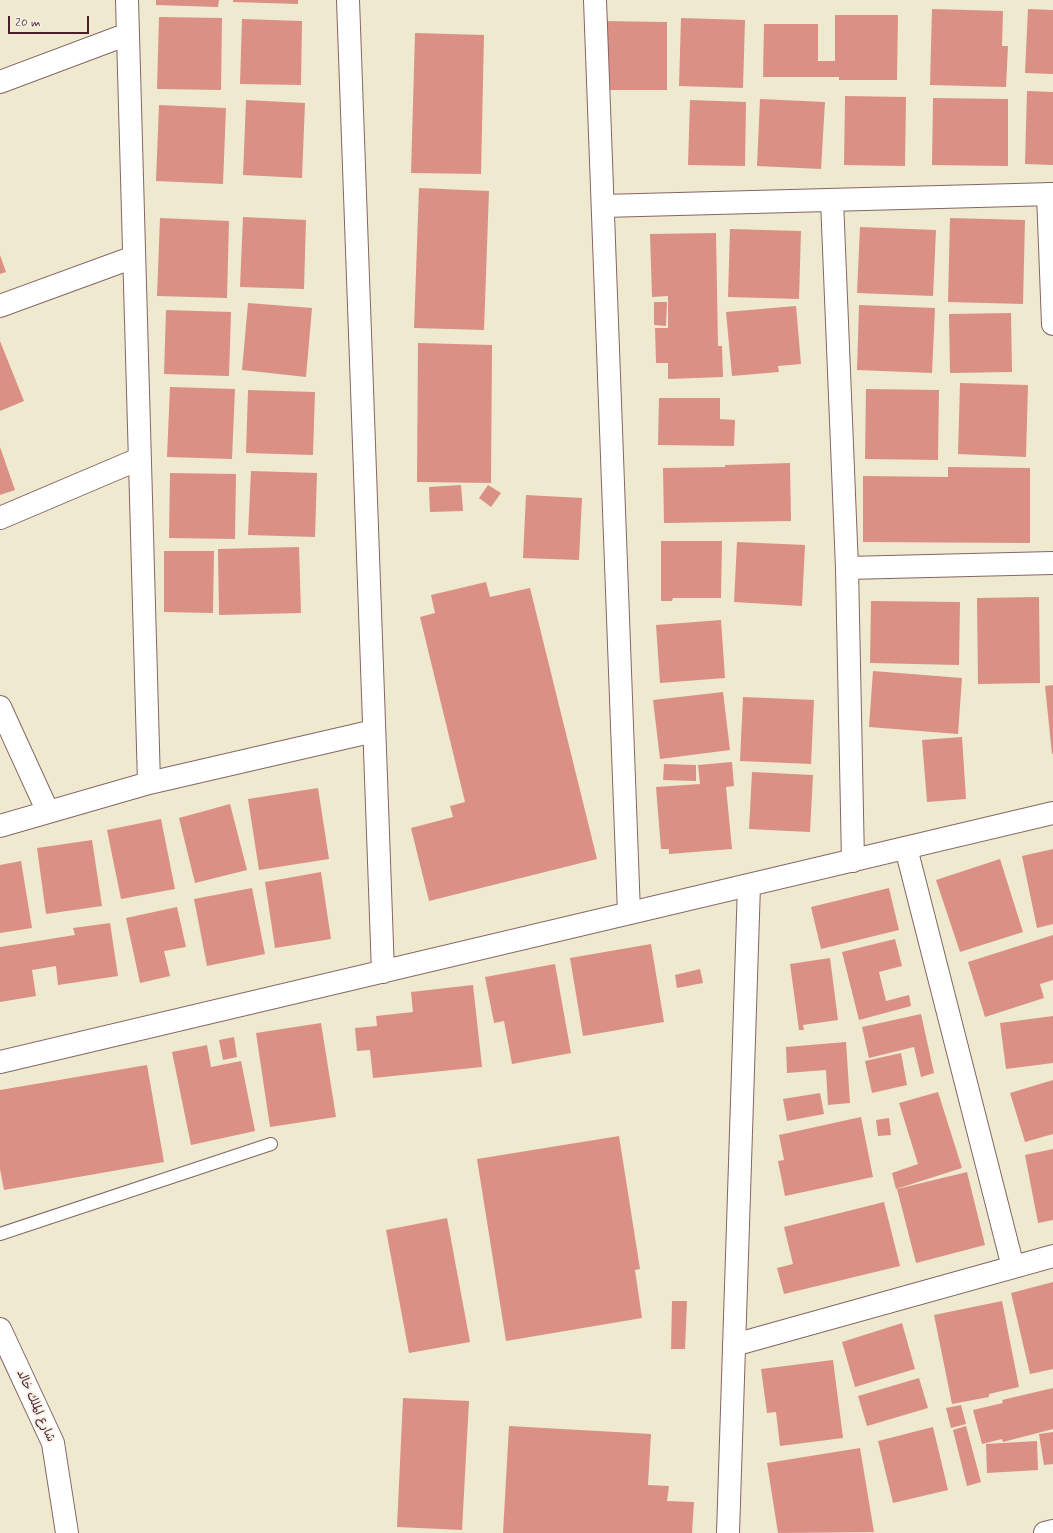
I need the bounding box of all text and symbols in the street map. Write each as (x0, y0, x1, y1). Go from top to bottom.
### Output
scale bar (10, 8, 91, 34)
text: 20 m (15, 15, 41, 31)
street label: شارع الملك خالد (13, 1368, 57, 1444)

